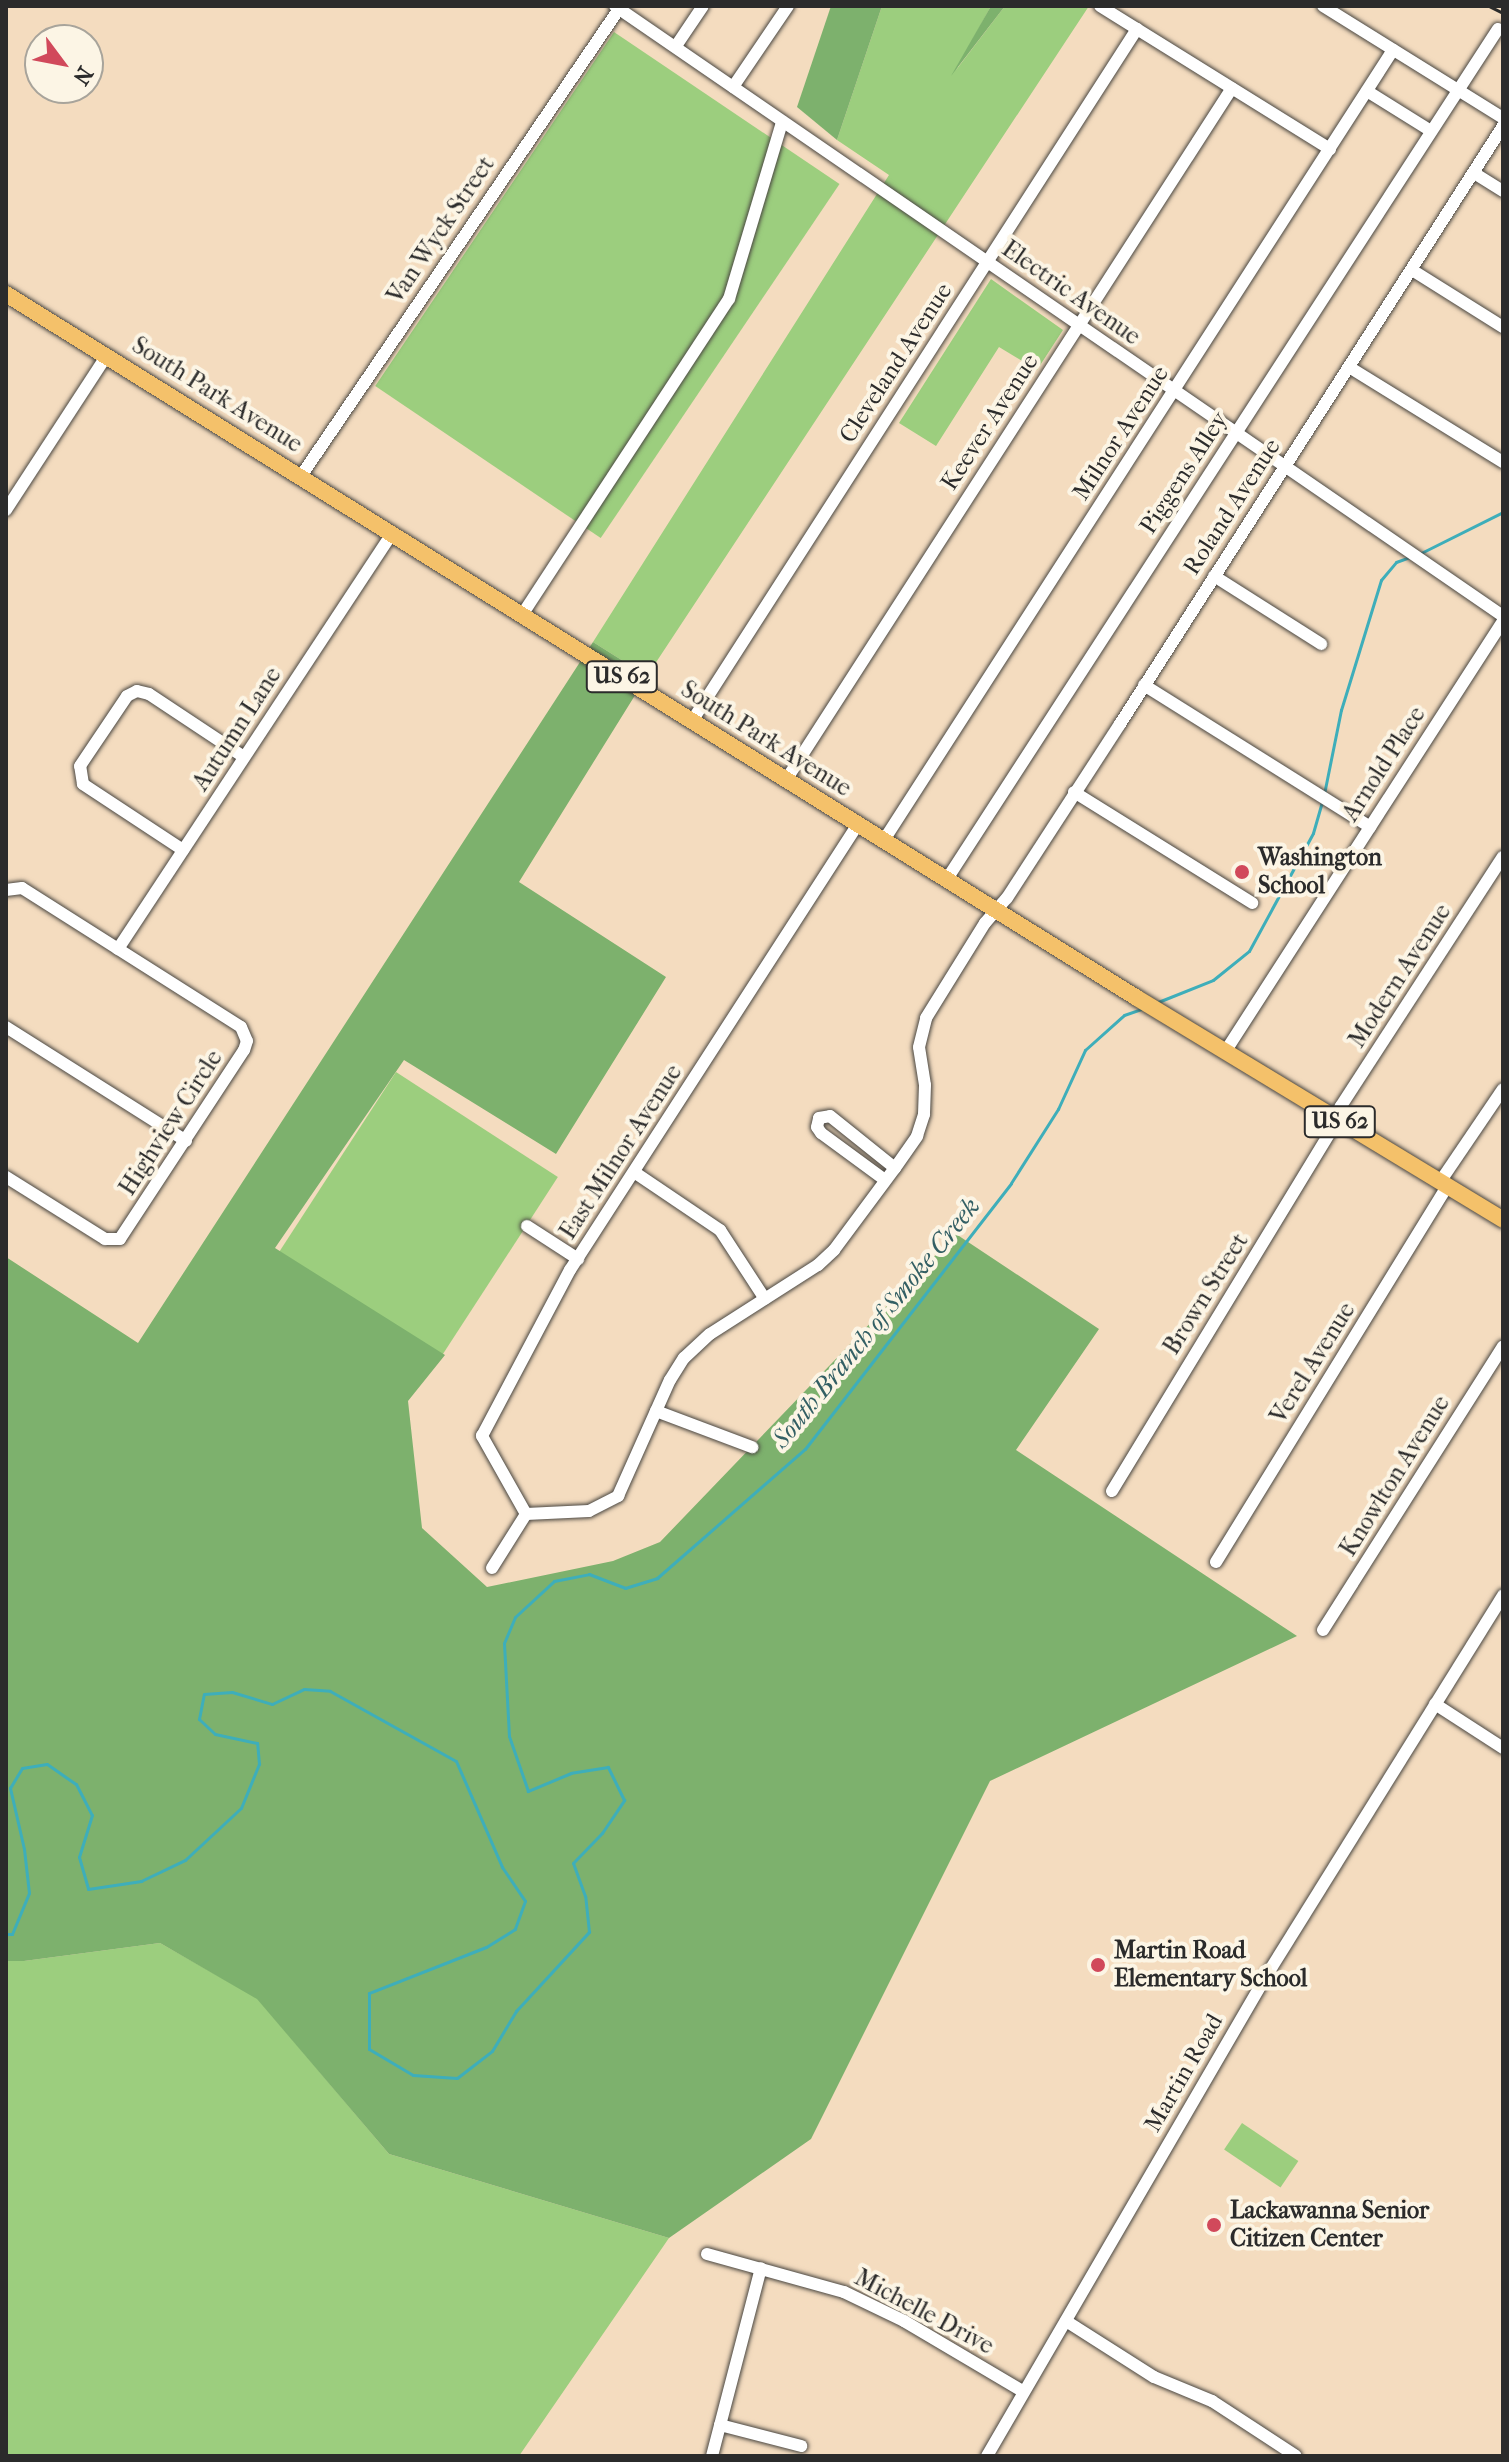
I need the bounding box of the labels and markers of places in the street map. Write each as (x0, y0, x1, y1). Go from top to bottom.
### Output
place label: Washington School (1258, 844, 1382, 900)
marker: Washington School (1233, 863, 1251, 881)
place label: Martin Road Elementary School (1114, 1937, 1307, 1993)
marker: Martin Road Elementary School (1089, 1956, 1107, 1974)
place label: Lackawanna Senior Citizen Center (1230, 2197, 1429, 2253)
marker: Lackawanna Senior Citizen Center (1205, 2216, 1223, 2234)

